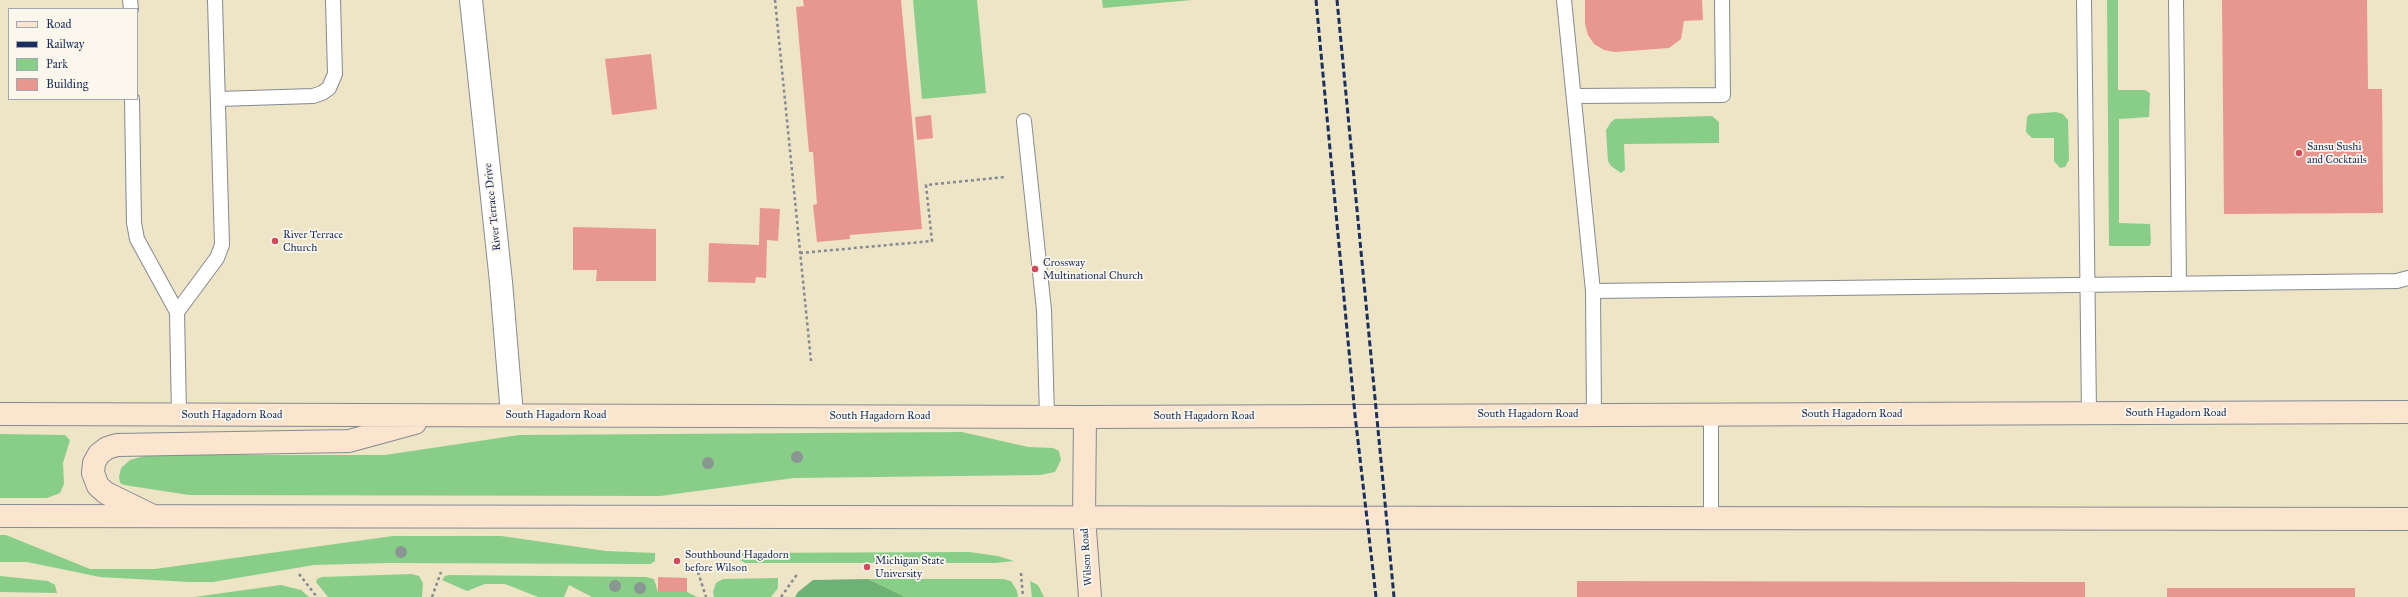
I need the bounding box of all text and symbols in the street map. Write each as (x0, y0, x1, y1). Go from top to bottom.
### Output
legend (8, 8, 138, 100)
text: Road (46, 17, 72, 31)
text: Railway (46, 37, 84, 51)
text: Park (46, 57, 68, 71)
text: Building (46, 77, 88, 91)
place label: Sansu Sushi and Cocktails (2307, 140, 2367, 166)
marker: Sansu Sushi and Cocktails (2294, 148, 2304, 158)
street label: River Terrace Drive (482, 163, 504, 251)
place label: River Terrace Church (283, 228, 343, 254)
marker: River Terrace Church (270, 236, 280, 246)
place label: Crossway Multinational Church (1043, 256, 1143, 282)
marker: Crossway Multinational Church (1030, 264, 1040, 274)
street label: South Hagadorn Road (2125, 406, 2227, 420)
street label: South Hagadorn Road (1477, 407, 1579, 421)
street label: South Hagadorn Road (1801, 407, 1903, 421)
street label: South Hagadorn Road (181, 408, 283, 422)
street label: South Hagadorn Road (505, 408, 607, 422)
street label: South Hagadorn Road (829, 409, 931, 423)
street label: South Hagadorn Road (1153, 409, 1255, 423)
street label: Wilson Road (1078, 528, 1096, 586)
place label: Southbound Hagadorn before Wilson (685, 548, 789, 574)
place label: Michigan State University (875, 554, 945, 580)
marker: Southbound Hagadorn before Wilson (672, 556, 682, 566)
marker: Michigan State University (862, 562, 872, 572)

